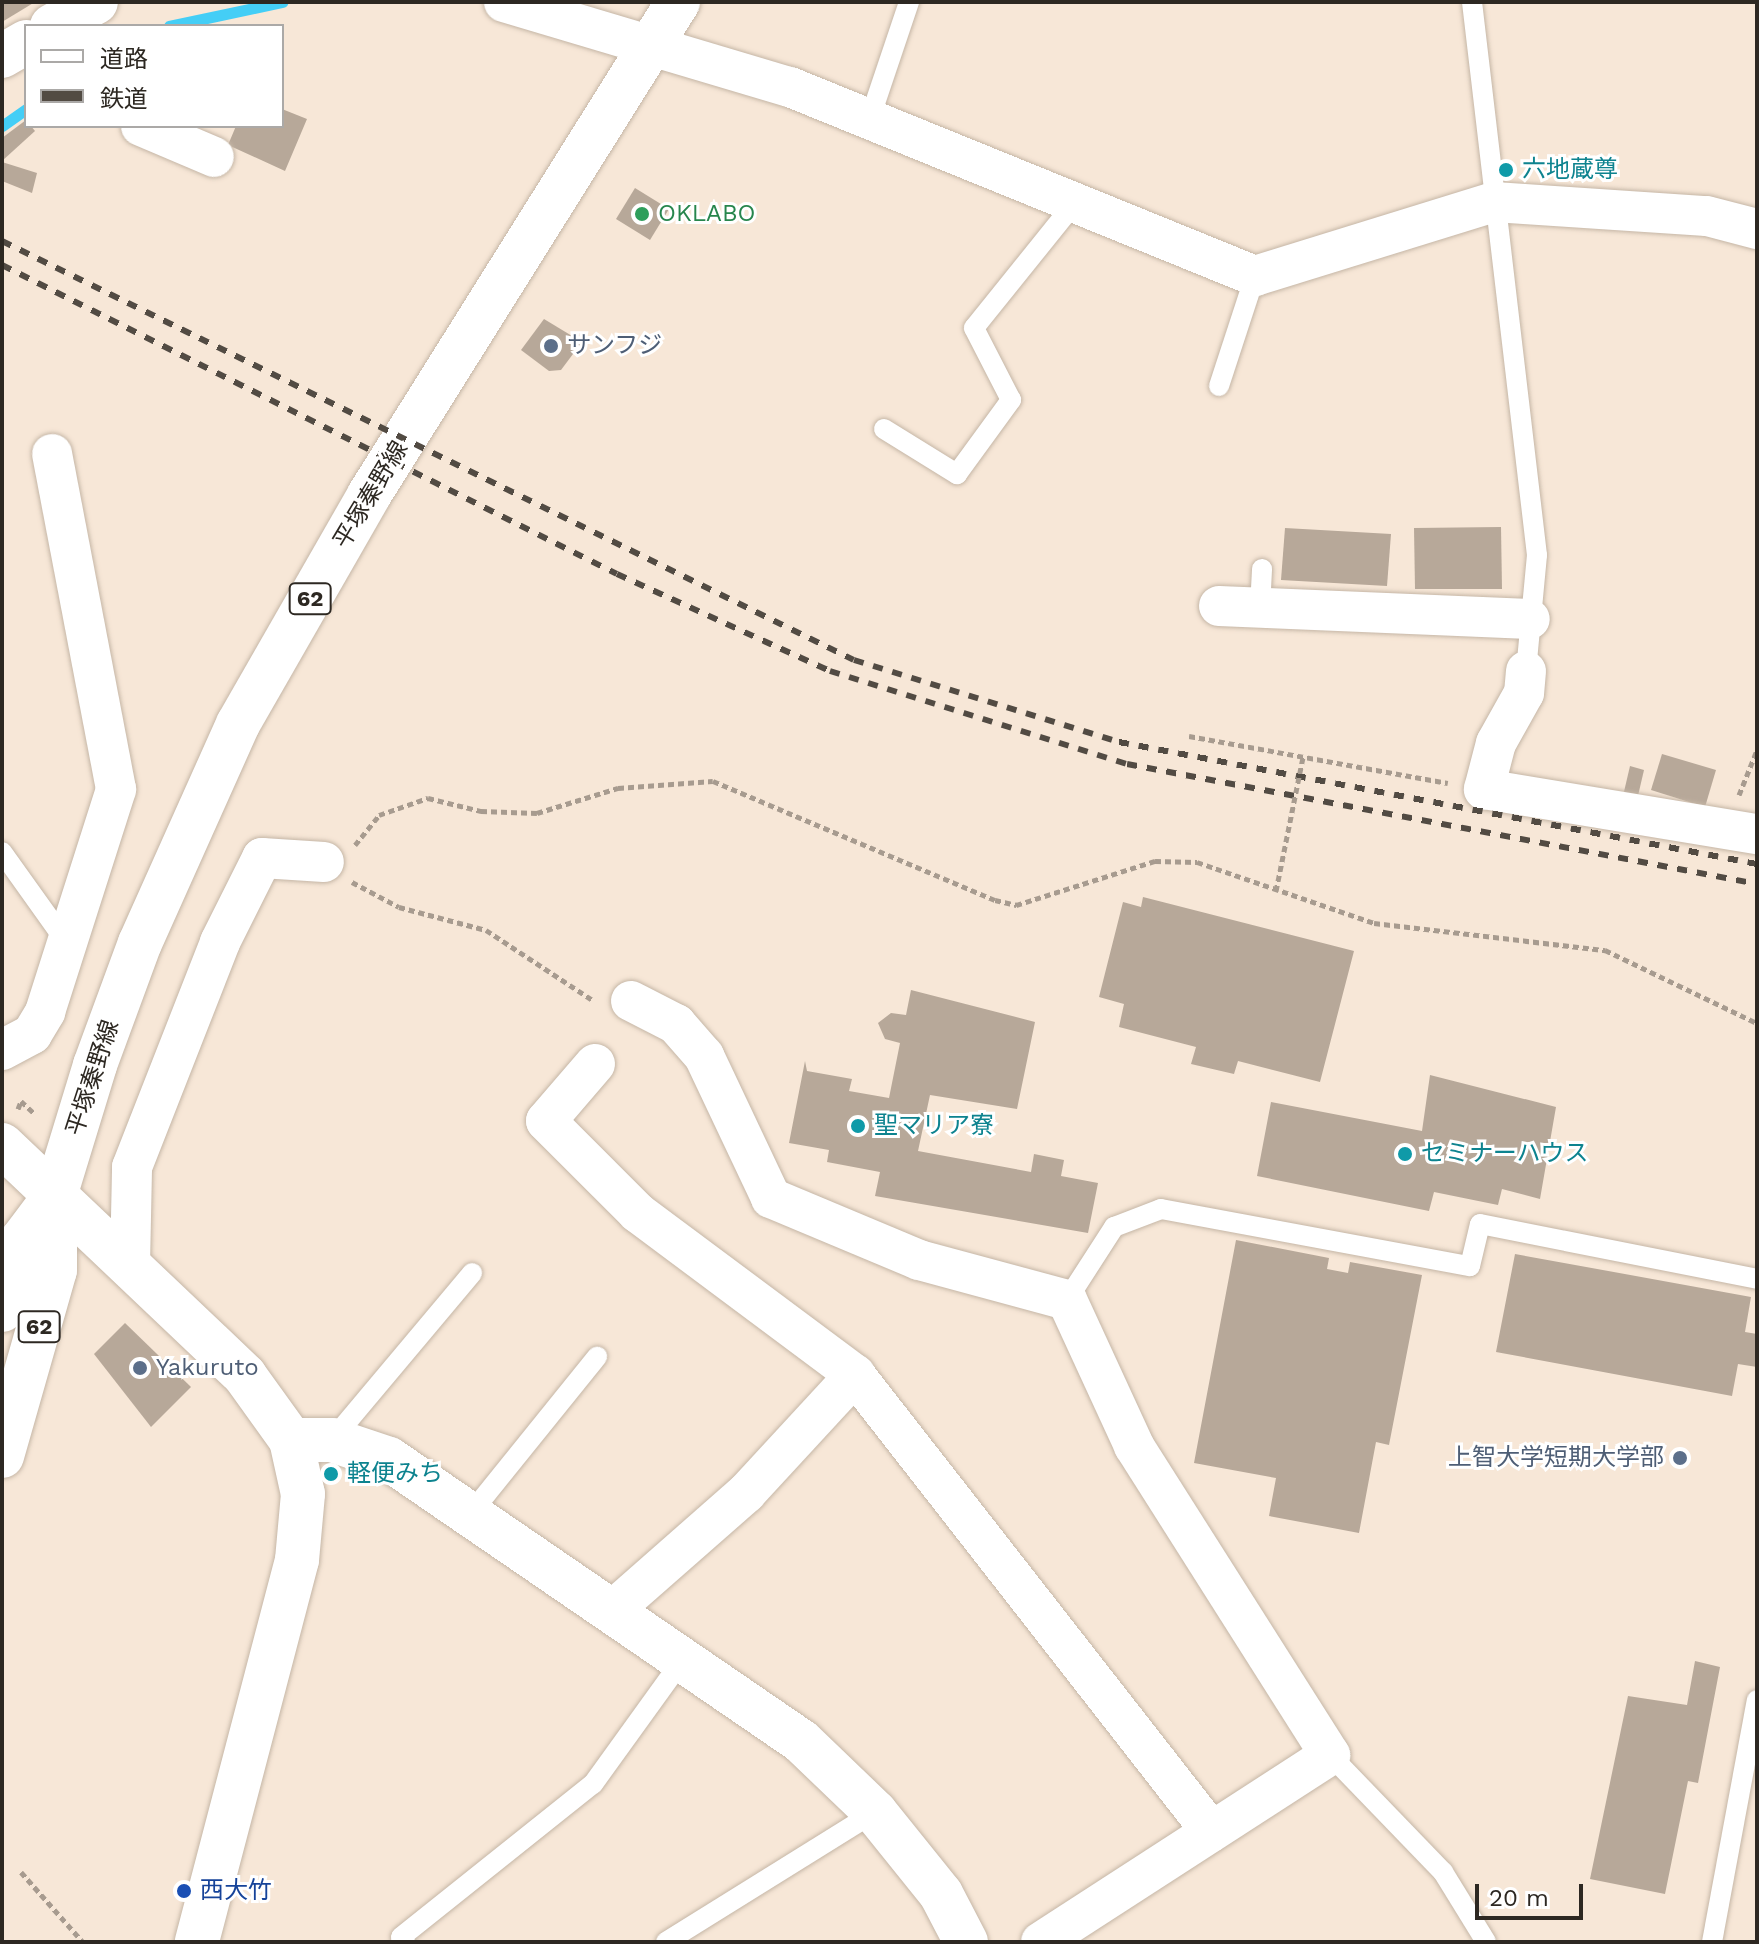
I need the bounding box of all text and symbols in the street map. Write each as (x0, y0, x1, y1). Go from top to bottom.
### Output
legend (24, 24, 284, 128)
text: 道路 (100, 45, 148, 73)
text: 鉄道 (100, 85, 148, 113)
place label: 六地蔵尊 (1522, 156, 1618, 184)
marker: 六地蔵尊 (1497, 161, 1515, 179)
place label: OKLABO (658, 200, 756, 228)
marker: OKLABO (633, 205, 651, 223)
place label: サンフジ (567, 332, 663, 360)
marker: サンフジ (542, 337, 560, 355)
street label: 平塚秦野線 (328, 436, 414, 554)
road number: 62 (288, 581, 332, 617)
street label: 平塚秦野線 (61, 1016, 125, 1140)
place label: 聖マリア寮 (874, 1112, 994, 1140)
marker: 聖マリア寮 (849, 1117, 867, 1135)
place label: セミナーハウス (1421, 1140, 1589, 1168)
marker: セミナーハウス (1396, 1145, 1414, 1163)
road number: 62 (17, 1309, 61, 1345)
place label: Yakuruto (156, 1354, 259, 1382)
marker: Yakuruto (131, 1359, 149, 1377)
place label: 上智大学短期大学部 (1448, 1444, 1664, 1472)
marker: 上智大学短期大学部 (1671, 1449, 1689, 1467)
place label: 軽便みち (347, 1460, 443, 1488)
marker: 軽便みち (322, 1465, 340, 1483)
scale bar (1479, 1868, 1587, 1918)
place label: 西大竹 (200, 1877, 272, 1905)
marker: 西大竹 (175, 1882, 193, 1900)
text: 20 m (1489, 1884, 1549, 1912)

